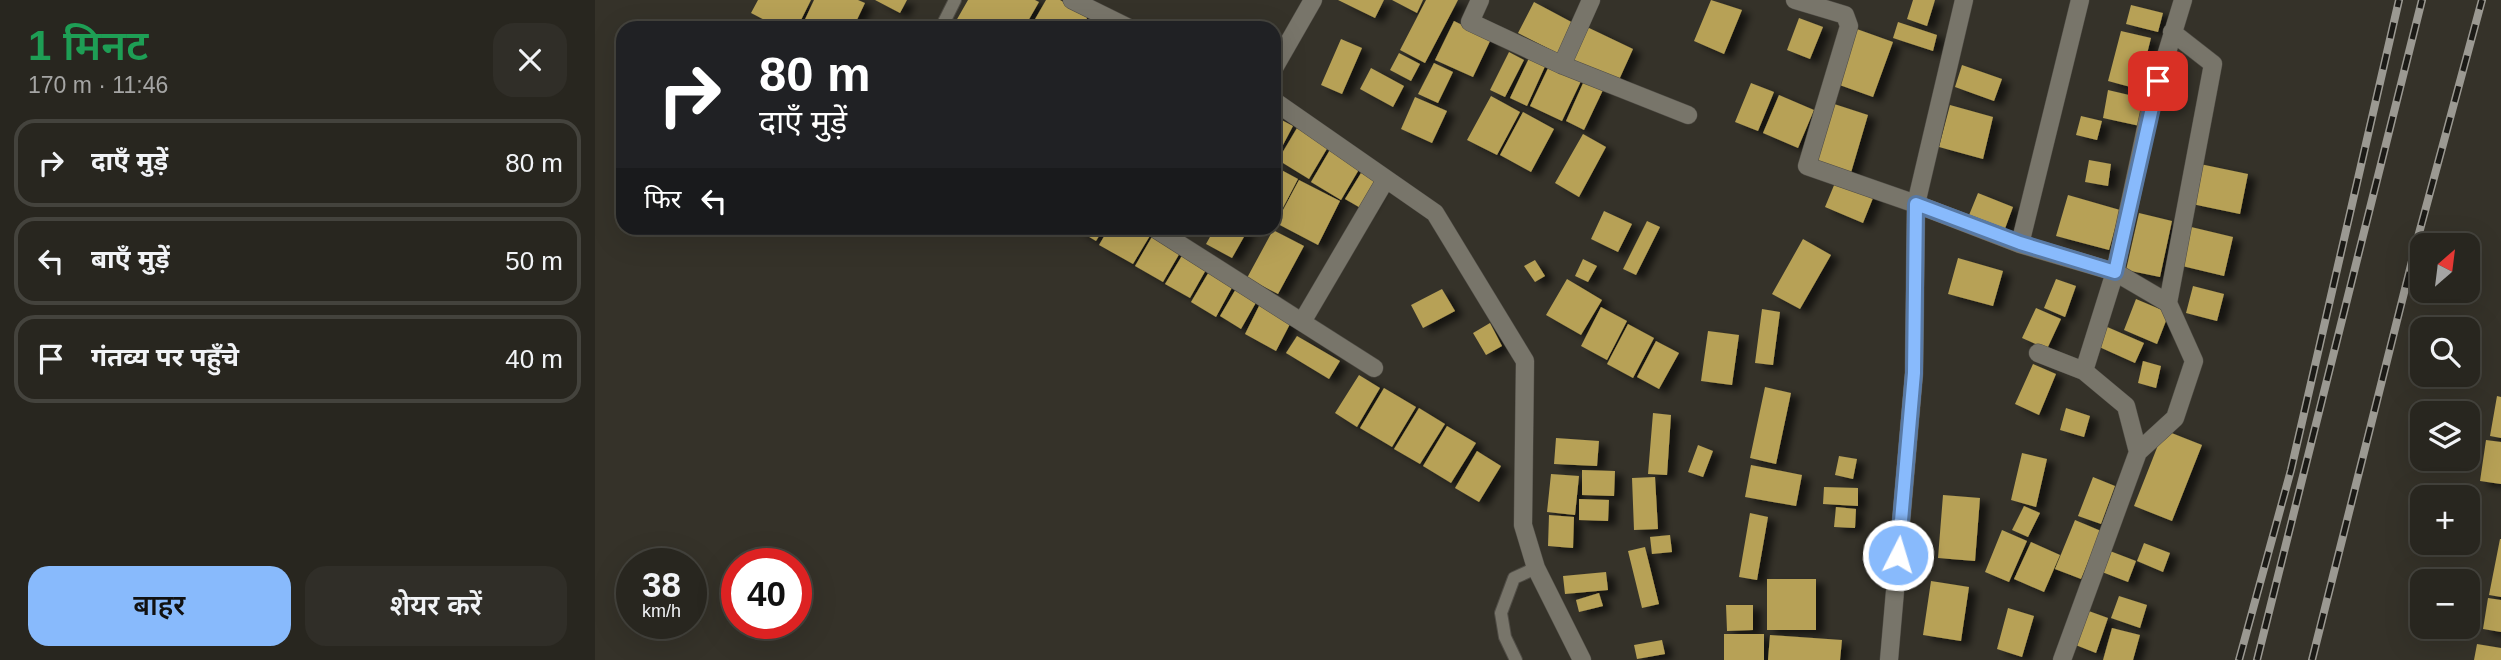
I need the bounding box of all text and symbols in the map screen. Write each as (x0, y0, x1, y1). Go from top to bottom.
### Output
text: 1 मिनट (28, 22, 148, 69)
button: close (493, 23, 567, 97)
text: 80 m (759, 47, 871, 101)
icon: right (644, 49, 735, 140)
pin (2128, 51, 2188, 111)
icon: arrive (2139, 62, 2177, 100)
text: 170 m · 11:46 (28, 72, 168, 98)
text: दाएँ मुड़ें (759, 104, 847, 140)
icon: right (32, 144, 70, 182)
text: दाएँ मुड़ें (91, 146, 168, 176)
text: 80 m (505, 148, 563, 178)
icon: left (695, 182, 733, 220)
text: फिर (644, 184, 681, 214)
north arrow (2410, 233, 2480, 303)
map controls (2410, 233, 2480, 639)
icon: left (32, 242, 70, 280)
text: बाएँ मुड़ें (91, 244, 170, 274)
text: 50 m (505, 246, 563, 276)
button: search (2410, 317, 2480, 387)
icon: arrive (32, 340, 70, 378)
text: गंतव्य पर पहुँचे (91, 342, 239, 372)
text: 40 m (505, 344, 563, 374)
button: layers (2410, 401, 2480, 471)
button: + (2410, 485, 2480, 555)
position arrow (1861, 518, 1935, 592)
speed limit sign: 40 (721, 548, 812, 639)
text: 38 (642, 565, 681, 604)
button: बाहर (28, 566, 291, 646)
button: शेयर करें (305, 566, 567, 646)
button: − (2410, 569, 2480, 639)
text: km/h (642, 601, 681, 621)

